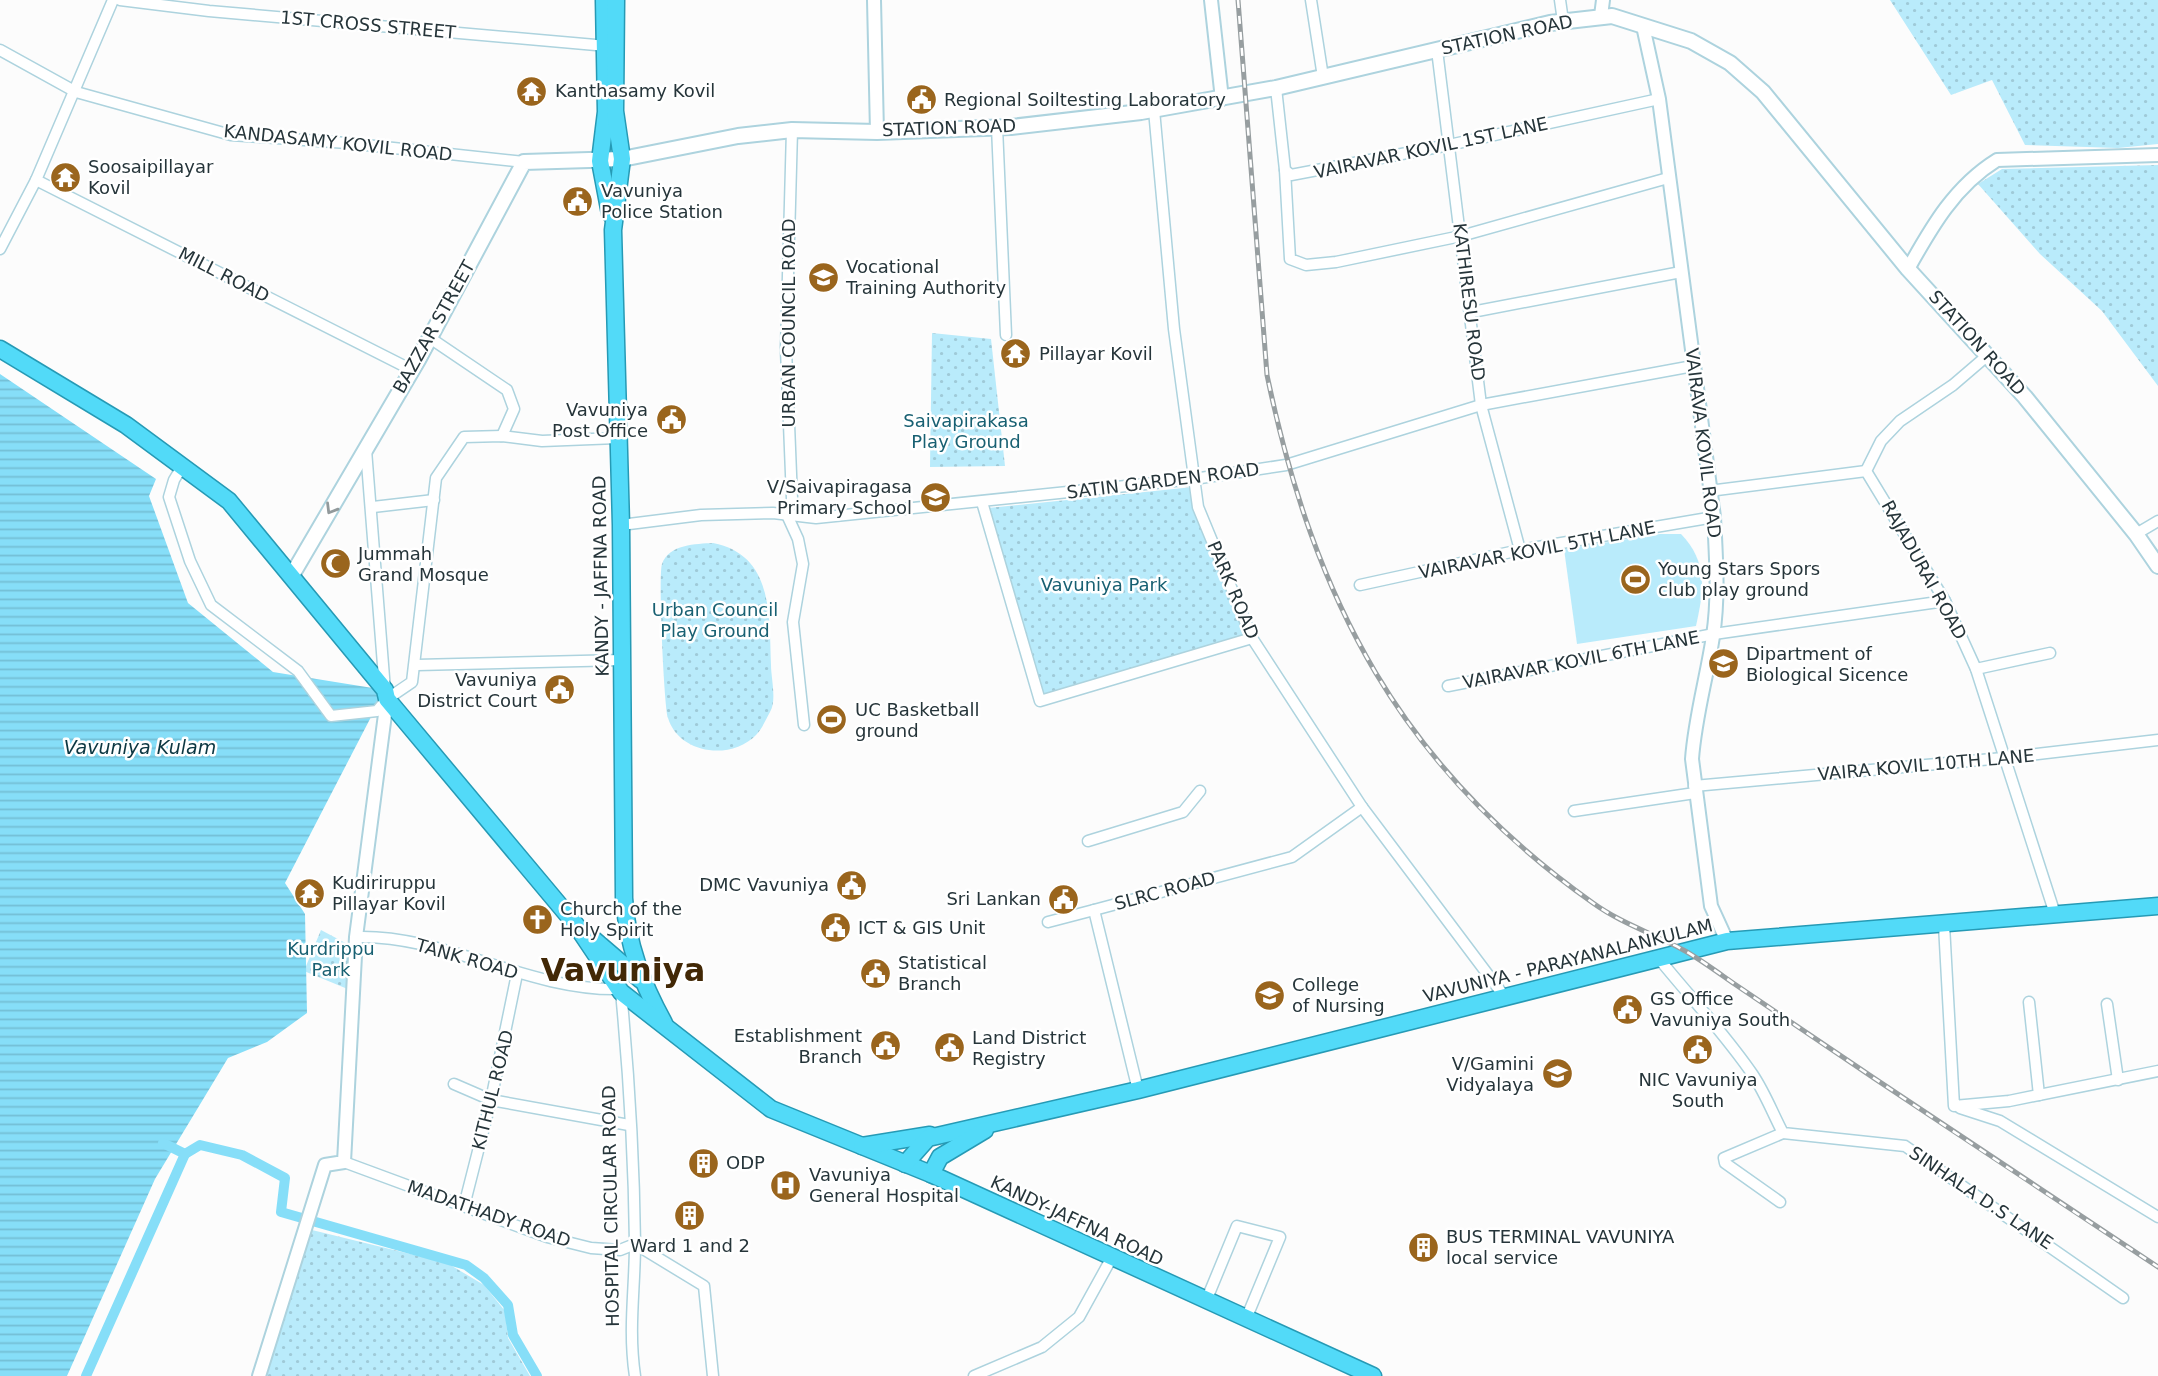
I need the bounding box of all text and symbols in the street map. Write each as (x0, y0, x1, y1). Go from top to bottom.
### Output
street label: 1ST CROSS STREET (279, 6, 458, 43)
street label: STATION ROAD (1439, 10, 1575, 59)
temple icon: Kanthasamy Kovil (515, 74, 549, 108)
place label: Kanthasamy Kovil (555, 80, 715, 101)
public building icon: Regional Soiltesting Laboratory (904, 83, 938, 117)
place label: Regional Soiltesting Laboratory (944, 89, 1226, 110)
street label: VAIRAVAR KOVIL 1ST LANE (1312, 112, 1550, 183)
street label: STATION ROAD (882, 115, 1016, 140)
street label: KANDASAMY KOVIL ROAD (223, 120, 454, 165)
place label: Soosaipillayar Kovil (88, 156, 214, 198)
temple icon: Soosaipillayar Kovil (48, 160, 82, 194)
place label: Vavuniya Police Station (601, 180, 723, 222)
public building icon: Vavuniya Police Station (561, 184, 595, 218)
street label: URBAN COUNCIL ROAD (778, 218, 799, 428)
street label: KATHIRESU ROAD (1449, 222, 1490, 382)
street label: MILL ROAD (175, 243, 273, 306)
street label: BAZZAR STREET (388, 256, 479, 397)
place label: Vocational Training Authority (845, 256, 1006, 298)
school or university icon: Vocational Training Authority (806, 260, 840, 294)
street label: STATION ROAD (1925, 286, 2030, 400)
temple icon: Pillayar Kovil (999, 337, 1033, 371)
place label: Pillayar Kovil (1039, 343, 1153, 364)
street label: VAIRAVA KOVIL ROAD (1681, 347, 1726, 539)
place label: Vavuniya Post Office (552, 399, 648, 441)
public building icon: Vavuniya Post Office (654, 403, 688, 437)
park label: Saivapirakasa Play Ground (903, 410, 1029, 452)
street label: SATIN GARDEN ROAD (1065, 458, 1260, 503)
street label: KANDY - JAFFNA ROAD (588, 475, 613, 677)
place label: V/Saivapiragasa Primary School (767, 476, 912, 518)
school or university icon: V/Saivapiragasa Primary School (918, 480, 952, 514)
street label: RAJADURAI ROAD (1877, 496, 1971, 643)
one-way arrow (326, 501, 339, 514)
street label: VAIRAVAR KOVIL 5TH LANE (1417, 516, 1657, 583)
street label: PARK ROAD (1203, 538, 1264, 642)
place label: Jummah Grand Mosque (357, 543, 489, 585)
mosque icon: Jummah Grand Mosque (318, 547, 352, 581)
place label: Young Stars Spors club play ground (1657, 558, 1820, 600)
sports icon: Young Stars Spors club play ground (1618, 562, 1652, 596)
park label: Vavuniya Park (1041, 574, 1168, 595)
park label: Urban Council Play Ground (652, 599, 778, 641)
street label: VAIRAVAR KOVIL 6TH LANE (1461, 626, 1701, 693)
place label: Dipartment of Biological Sicence (1746, 643, 1908, 685)
school or university icon: Dipartment of Biological Sicence (1706, 647, 1740, 681)
place label: Vavuniya District Court (417, 669, 537, 711)
public building icon: Vavuniya District Court (543, 673, 577, 707)
place label: UC Basketball ground (855, 699, 980, 741)
sports icon: UC Basketball ground (815, 703, 849, 737)
water label: Vavuniya Kulam (64, 736, 216, 758)
street label: VAIRA KOVIL 10TH LANE (1817, 745, 2035, 784)
street label: SLRC ROAD (1112, 867, 1218, 914)
public building icon: DMC Vavuniya (835, 868, 869, 902)
place label: Kudiriruppu Pillayar Kovil (332, 872, 446, 914)
place label: DMC Vavuniya (699, 874, 829, 895)
temple icon: Kudiriruppu Pillayar Kovil (292, 876, 326, 910)
public building icon: Sri Lankan (1047, 882, 1081, 916)
place label: Sri Lankan (946, 888, 1041, 909)
place label: Church of the Holy Spirit (560, 898, 682, 940)
church icon: Church of the Holy Spirit (520, 902, 554, 936)
public building icon: ICT & GIS Unit (818, 911, 852, 945)
street label: VAVUNIYA - PARAYANALANKULAM (1421, 914, 1715, 1007)
place label: ICT & GIS Unit (858, 917, 985, 938)
street label: TANK ROAD (413, 934, 521, 983)
park label: Kurdrippu Park (287, 938, 375, 980)
district label: Vavuniya (541, 951, 705, 989)
place label: Statistical Branch (898, 952, 987, 994)
public building icon: Statistical Branch (858, 956, 892, 990)
place label: College of Nursing (1292, 974, 1385, 1016)
school or university icon: College of Nursing (1252, 978, 1286, 1012)
place label: GS Office Vavuniya South (1650, 988, 1790, 1030)
public building icon: GS Office Vavuniya South (1610, 992, 1644, 1026)
place label: Establishment Branch (734, 1025, 862, 1067)
place label: Land District Registry (972, 1027, 1086, 1069)
street label: KITHUL ROAD (467, 1028, 518, 1152)
public building icon: Establishment Branch (868, 1029, 902, 1063)
public building icon: Land District Registry (932, 1031, 966, 1065)
public building icon: NIC Vavuniya South (1681, 1032, 1715, 1066)
place label: V/Gamini Vidyalaya (1446, 1053, 1534, 1095)
school or university icon: V/Gamini Vidyalaya (1540, 1057, 1574, 1091)
place label: NIC Vavuniya South (1638, 1069, 1758, 1111)
street label: HOSPITAL CIRCULAR ROAD (598, 1085, 623, 1327)
street label: SINHALA D.S LANE (1905, 1142, 2057, 1254)
building icon: ODP (686, 1146, 720, 1180)
place label: ODP (726, 1152, 765, 1173)
place label: Vavuniya General Hospital (809, 1164, 959, 1206)
hospital icon: Vavuniya General Hospital (769, 1168, 803, 1202)
street label: KANDY-JAFFNA ROAD (987, 1171, 1167, 1270)
street label: MADATHADY ROAD (405, 1176, 574, 1251)
building icon: Ward 1 and 2 (673, 1199, 707, 1233)
place label: BUS TERMINAL VAVUNIYA local service (1446, 1226, 1675, 1268)
building icon: BUS TERMINAL VAVUNIYA local service (1406, 1230, 1440, 1264)
place label: Ward 1 and 2 (630, 1235, 750, 1256)

